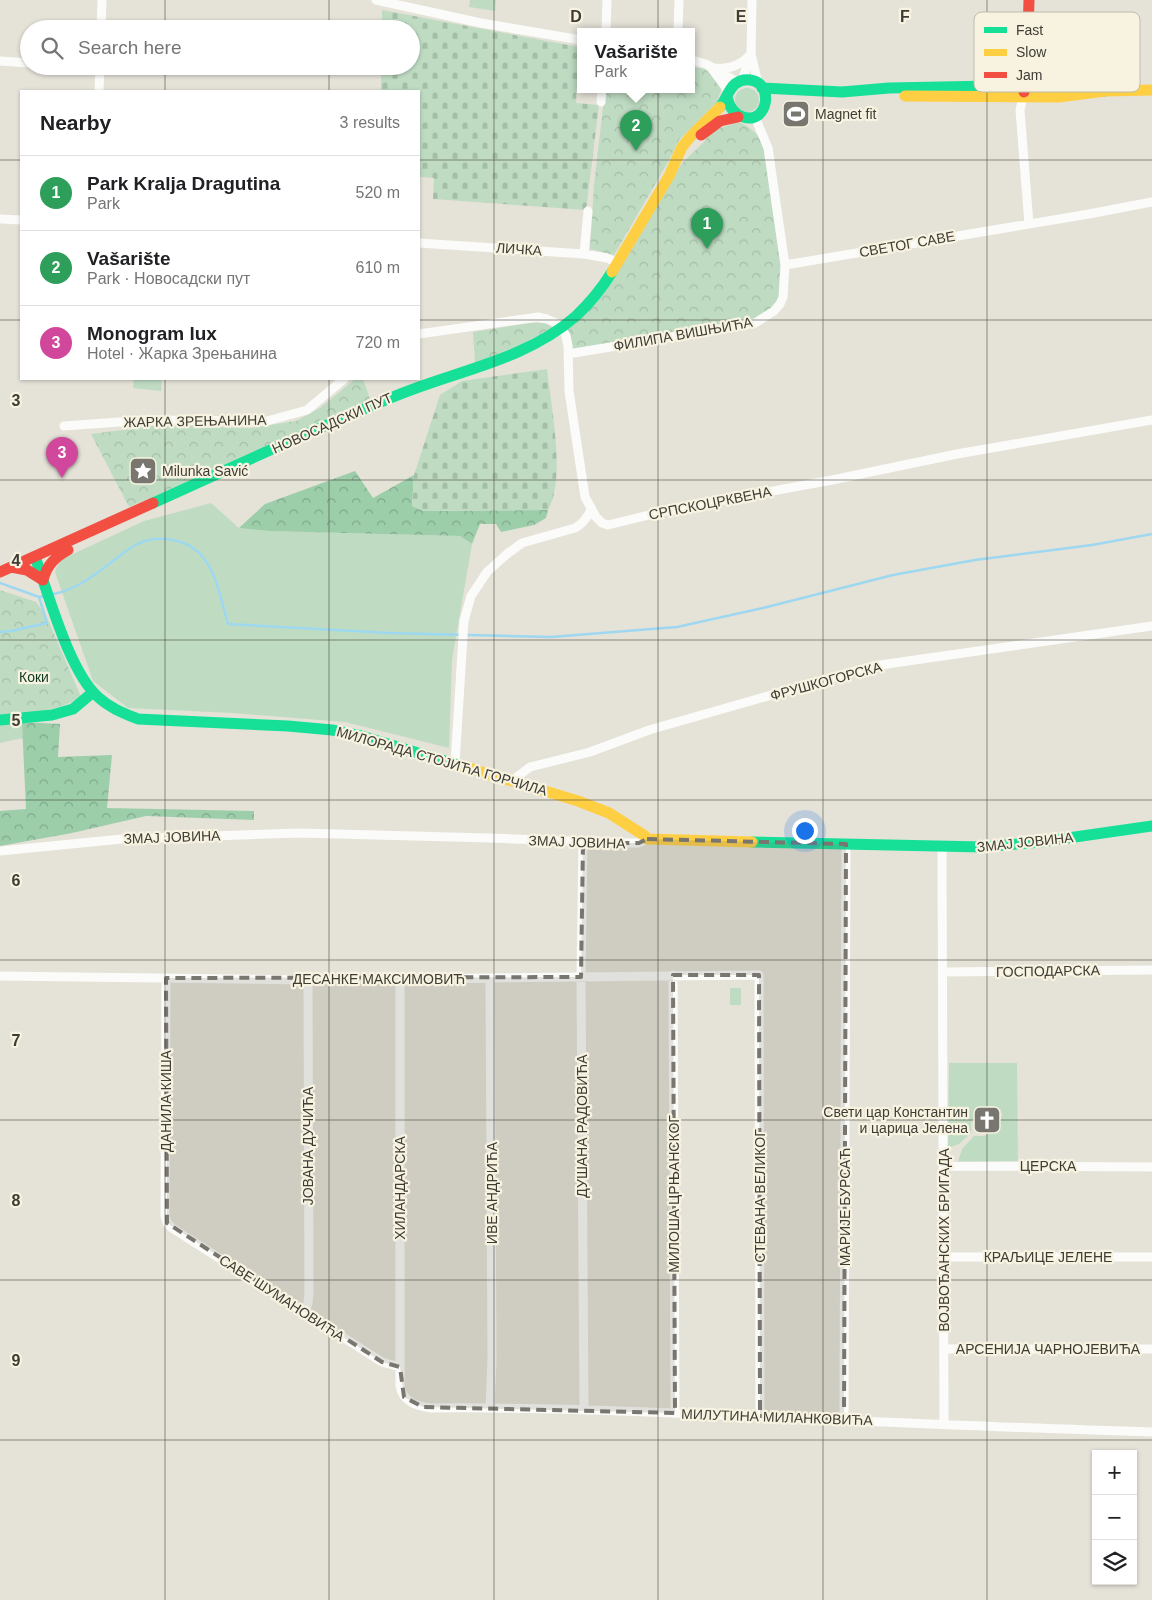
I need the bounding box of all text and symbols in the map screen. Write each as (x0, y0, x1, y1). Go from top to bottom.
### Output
text: D (570, 8, 582, 25)
text: E (736, 8, 747, 25)
text: F (900, 8, 910, 25)
legend (974, 12, 1140, 92)
search box (20, 20, 420, 75)
text: Fast (1016, 22, 1043, 38)
popup (577, 28, 695, 93)
icon: search (38, 34, 66, 62)
text: Search here (78, 37, 182, 58)
text: Vašarište (594, 41, 678, 62)
text: Slow (1016, 44, 1047, 60)
text: Park (594, 63, 627, 80)
text: Jam (1016, 67, 1042, 83)
sports icon: Magnet fit (781, 99, 811, 129)
place label: Magnet fit (815, 106, 877, 122)
pin: 2 (620, 110, 652, 151)
text: Nearby (40, 111, 111, 134)
text: 3 results (340, 114, 400, 131)
text: Park Kralja Dragutina (87, 173, 280, 194)
text: 1 (52, 184, 60, 201)
text: 520 m (356, 184, 400, 201)
text: Park (87, 195, 120, 212)
pin: 1 (691, 208, 723, 249)
street label: СВЕТОГ САВЕ (858, 228, 956, 260)
street label: ЛИЧКА (495, 239, 543, 259)
text: Vašarište (87, 248, 170, 269)
text: 2 (52, 259, 60, 276)
text: 610 m (356, 259, 400, 276)
text: Park · Новосадски пут (87, 270, 250, 287)
street label: ФИЛИПА ВИШЊИЋА (612, 314, 754, 354)
text: Monogram lux (87, 323, 217, 344)
text: 3 (52, 334, 60, 351)
text: 720 m (356, 334, 400, 351)
text: Hotel · Жарка Зрењанина (87, 345, 277, 362)
street label: НОВОСАДСКИ ПУТ (270, 389, 395, 457)
text: 3 (12, 392, 21, 409)
street label: ЖАРКА ЗРЕЊАНИНА (123, 412, 267, 430)
pin: 3 (46, 437, 78, 478)
place icon: Milunka Savić (128, 456, 158, 486)
place label: Milunka Savić (162, 463, 248, 479)
street label: СРПСКОЦРКВЕНА (647, 483, 773, 523)
text: 4 (12, 552, 21, 569)
street label: ФРУШКОГОРСКА (769, 658, 884, 704)
park label: Коки (19, 669, 49, 685)
text: 5 (12, 712, 21, 729)
street label: МИЛОРАДА СТОЈИЋА ГОРЧИЛА (335, 723, 550, 799)
your location (792, 818, 818, 844)
street label: ЗМАЈ ЈОВИНА (123, 827, 221, 847)
street label: ЗМАЈ ЈОВИНА (976, 829, 1075, 855)
street label: ЗМАЈ ЈОВИНА (528, 832, 626, 852)
text: 6 (12, 872, 21, 889)
street label: ГОСПОДАРСКА (996, 962, 1101, 980)
street label: ДЕСАНКЕ МАКСИМОВИЋ (293, 971, 465, 987)
text: 7 (12, 1032, 21, 1049)
street label: ДАНИЛА КИША (158, 1049, 174, 1152)
street label: ДУШАНА РАДОВИЋА (574, 1054, 590, 1198)
street label: ЈОВАНА ДУЧИЋА (300, 1086, 316, 1205)
place label: Свети цар Константин и царица Јелена (823, 1104, 968, 1136)
church icon: Свети цар Константин и царица Јелена (972, 1105, 1002, 1135)
street label: МИЛОША ЦРЊАНСКОГ (666, 1115, 682, 1273)
street label: СТЕВАНА ВЕЛИКОГ (752, 1129, 768, 1263)
street label: ХИЛАНДАРСКА (392, 1136, 408, 1240)
street label: ИВЕ АНДРИЋА (484, 1141, 500, 1244)
street label: МАРИЈЕ БУРСАЋ (837, 1148, 853, 1266)
street label: ВОЈВОЂАНСКИХ БРИГАДА (936, 1148, 952, 1332)
street label: ЦЕРСКА (1020, 1158, 1077, 1174)
text: 8 (12, 1192, 21, 1209)
street label: КРАЉИЦЕ ЈЕЛЕНЕ (984, 1249, 1112, 1265)
street label: САВЕ ШУМАНОВИЋА (216, 1251, 348, 1345)
street label: АРСЕНИЈА ЧАРНОЈЕВИЋА (956, 1341, 1141, 1357)
text: 9 (12, 1352, 21, 1369)
street label: МИЛУТИНА МИЛАНКОВИЋА (681, 1406, 874, 1428)
map controls (1092, 1450, 1137, 1585)
button: + (1092, 1450, 1137, 1495)
button: − (1092, 1495, 1137, 1540)
button: layers (1092, 1540, 1137, 1585)

